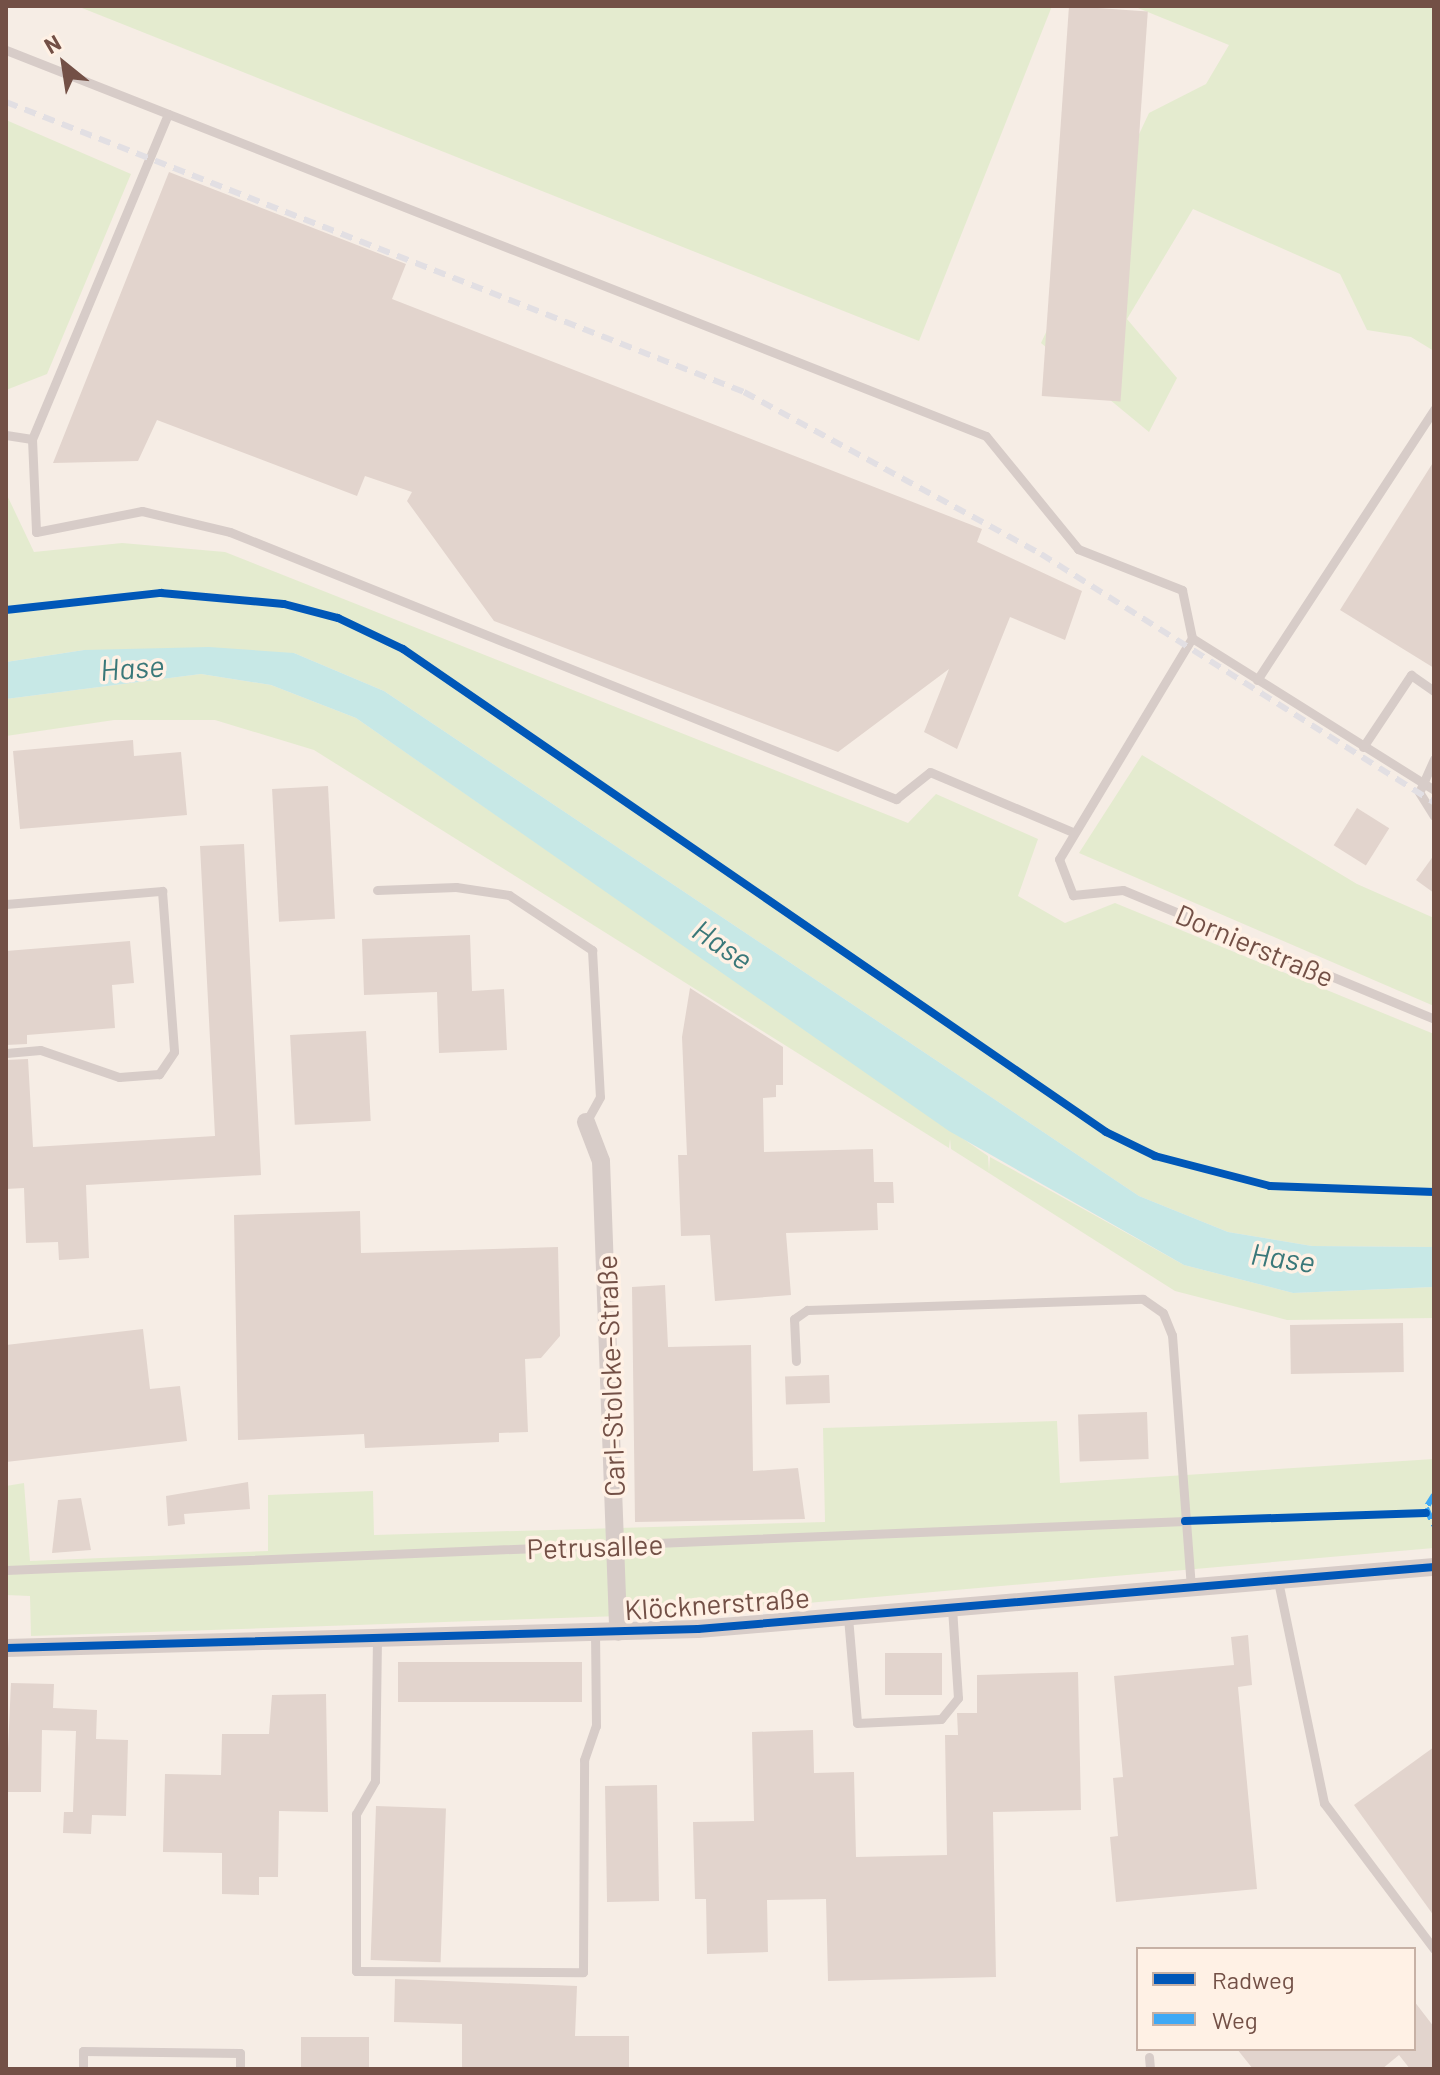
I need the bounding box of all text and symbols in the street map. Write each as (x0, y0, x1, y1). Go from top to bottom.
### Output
north arrow (24, 24, 104, 104)
text: N (39, 28, 65, 58)
water label: Hase (99, 647, 165, 687)
street label: Dornierstraße (1171, 897, 1339, 993)
water label: Hase (686, 911, 760, 977)
water label: Hase (1249, 1235, 1317, 1279)
street label: Carl-Stolcke-Straße (589, 1254, 631, 1498)
street label: Petrusallee (526, 1527, 664, 1565)
street label: Klöcknerstraße (623, 1580, 811, 1626)
legend (1136, 1947, 1416, 2051)
text: Radweg (1212, 1965, 1295, 1994)
text: Weg (1212, 2005, 1258, 2034)

